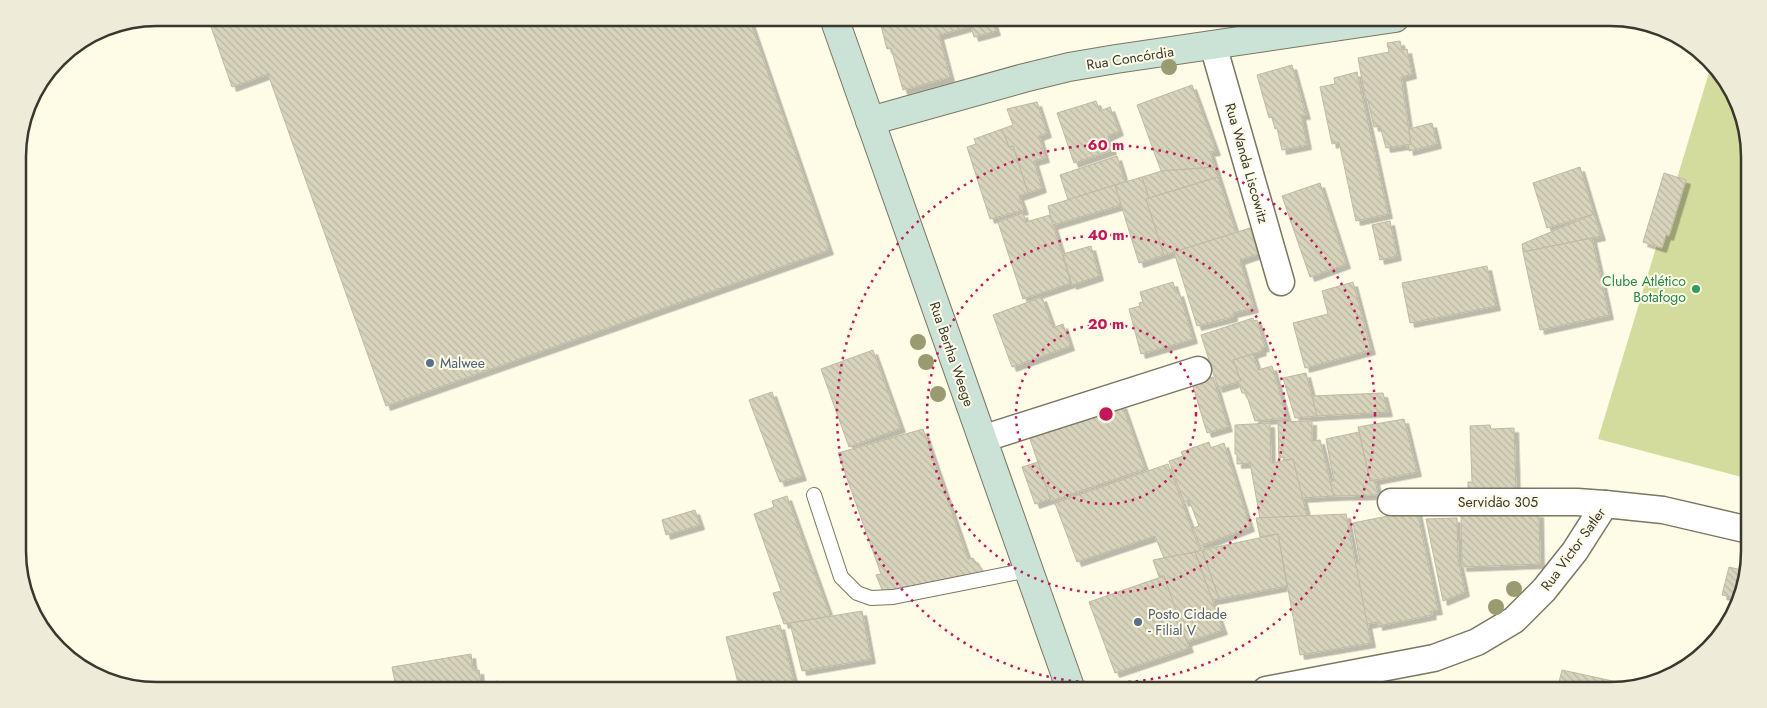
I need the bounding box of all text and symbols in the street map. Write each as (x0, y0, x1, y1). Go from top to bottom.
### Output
street label: Rua Concórdia (1085, 41, 1175, 75)
street label: Rua Wanda Liscowitz (1220, 101, 1274, 226)
text: 60 m (1088, 134, 1124, 156)
text: 40 m (1087, 224, 1125, 246)
place label: Clube Atlético Botafogo (1602, 271, 1686, 307)
marker: Clube Atlético Botafogo (1690, 283, 1702, 295)
street label: Rua Bertha Weege (925, 299, 979, 409)
text: 20 m (1088, 313, 1124, 335)
place label: Malwee (440, 353, 485, 373)
marker: Malwee (424, 357, 436, 369)
centre of rings (1097, 405, 1115, 423)
street label: Servidão 305 (1458, 492, 1538, 512)
street label: Rua Victor Satler (1536, 503, 1610, 595)
place label: Posto Cidade - Filial V (1148, 604, 1227, 640)
marker: Posto Cidade - Filial V (1132, 616, 1144, 628)

